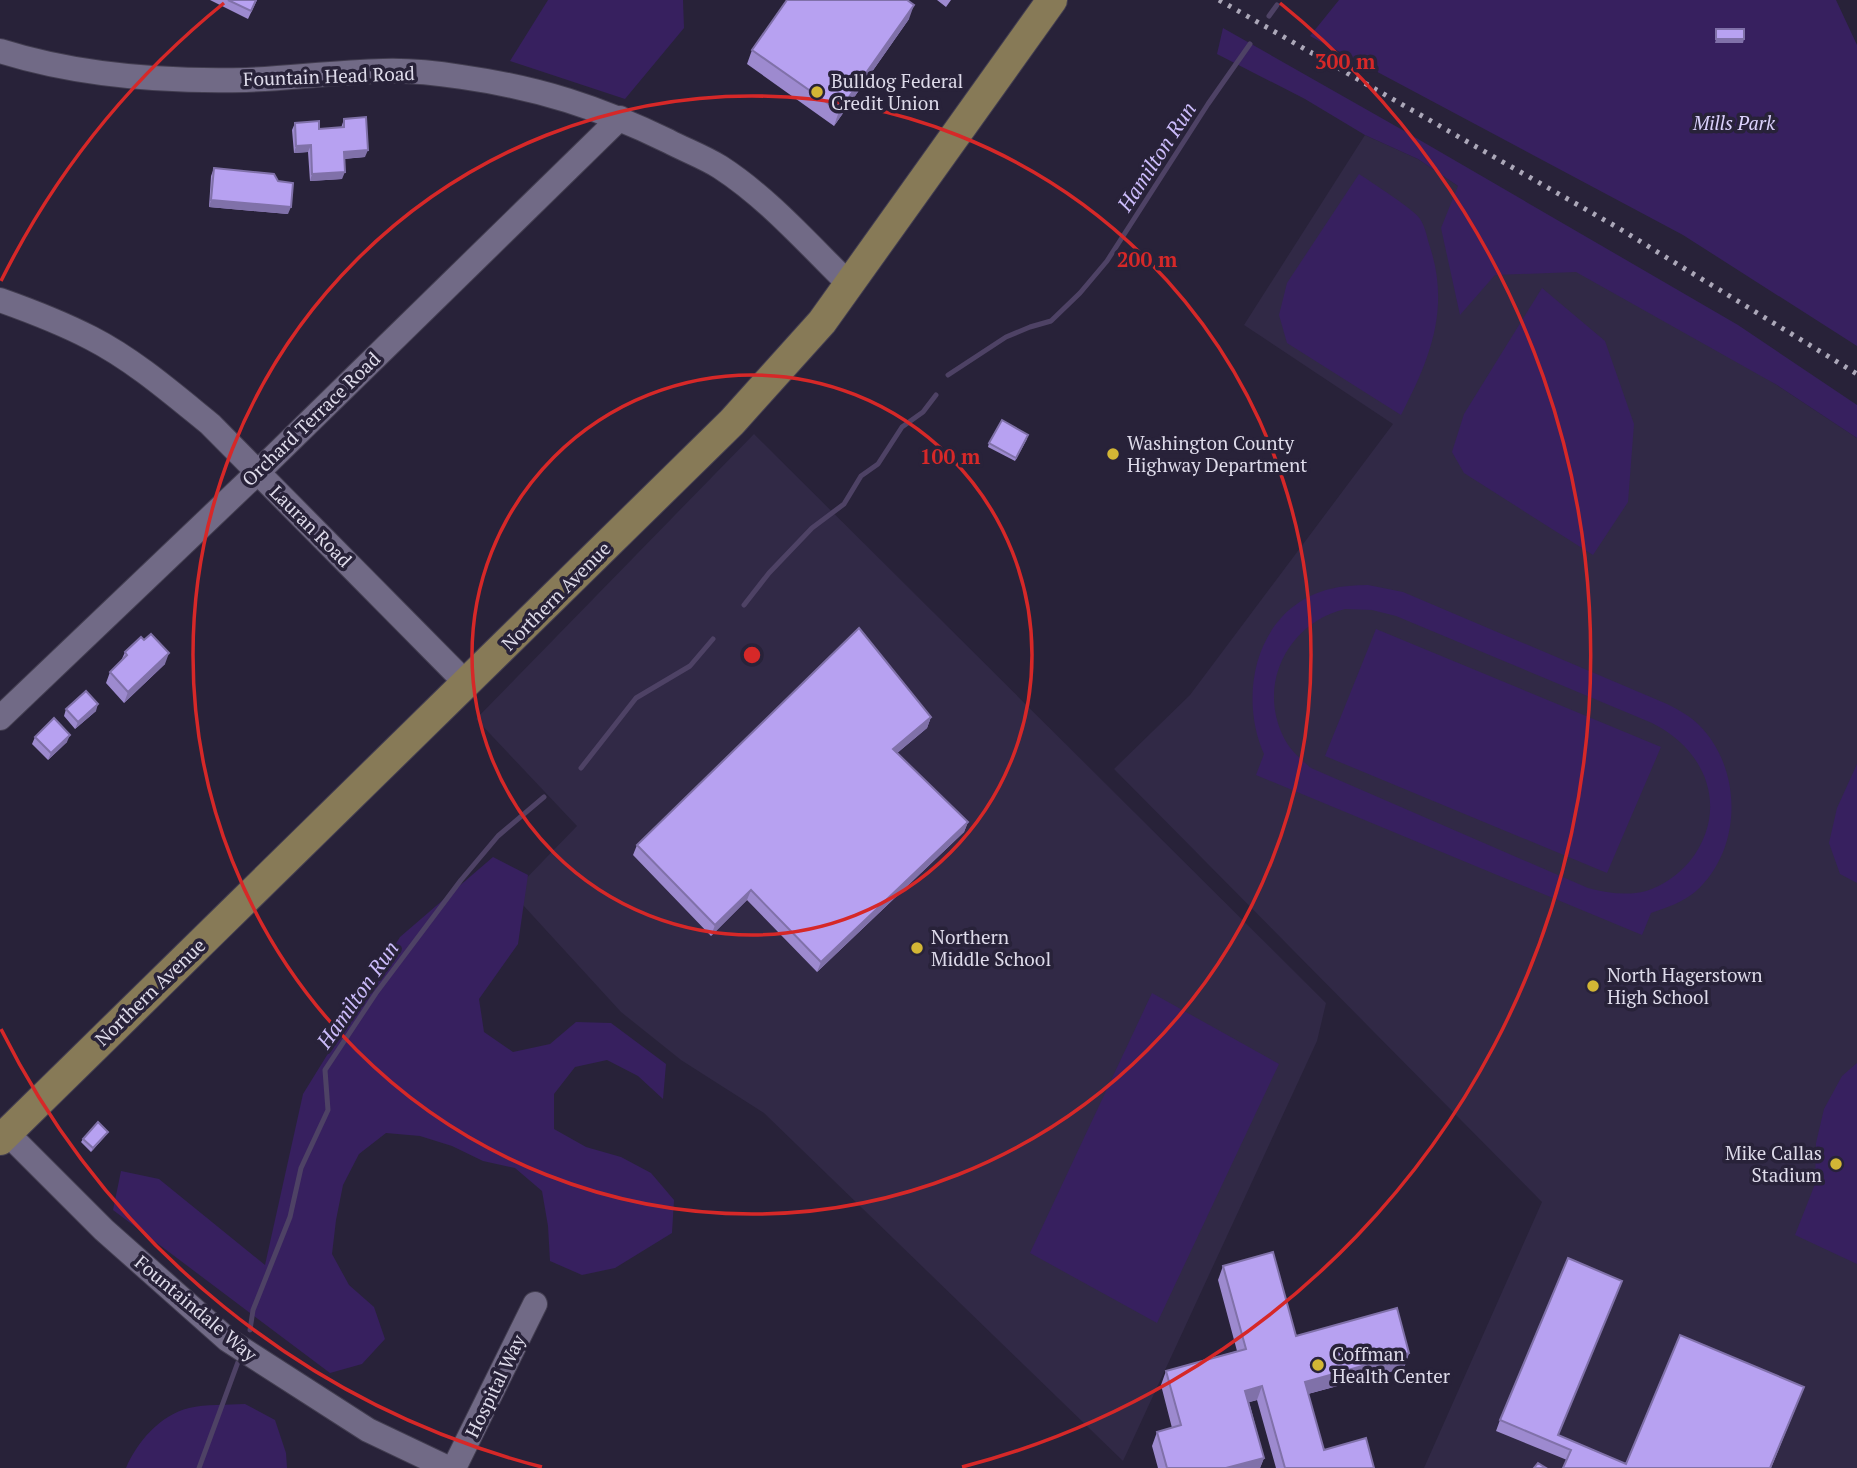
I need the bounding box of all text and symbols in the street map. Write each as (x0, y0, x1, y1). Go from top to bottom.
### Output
text: 300 m (1315, 47, 1376, 75)
street label: Fountain Head Road (243, 60, 416, 91)
place label: Bulldog Federal Credit Union (831, 68, 963, 115)
marker: Bulldog Federal Credit Union (809, 84, 825, 100)
water label: Hamilton Run (1110, 96, 1202, 217)
park label: Mills Park (1692, 110, 1776, 135)
text: 200 m (1117, 245, 1178, 273)
street label: Orchard Terrace Road (236, 346, 385, 491)
place label: Washington County Highway Department (1127, 430, 1307, 477)
text: 100 m (920, 442, 981, 470)
marker: Washington County Highway Department (1105, 446, 1121, 462)
street label: Lauran Road (265, 479, 358, 572)
street label: Northern Avenue (496, 536, 616, 656)
centre of rings (740, 643, 764, 667)
place label: Northern Middle School (931, 924, 1051, 971)
street label: Northern Avenue (89, 932, 210, 1051)
water label: Hamilton Run (309, 935, 405, 1055)
marker: Northern Middle School (909, 940, 925, 956)
place label: North Hagerstown High School (1607, 962, 1762, 1009)
marker: North Hagerstown High School (1585, 978, 1601, 994)
place label: Mike Callas Stadium (1725, 1140, 1823, 1187)
marker: Mike Callas Stadium (1828, 1156, 1844, 1172)
street label: Fountaindale Way (130, 1249, 263, 1366)
street label: Hospital Way (459, 1330, 530, 1441)
place label: Coffman Health Center (1332, 1341, 1451, 1388)
marker: Coffman Health Center (1310, 1357, 1326, 1373)

